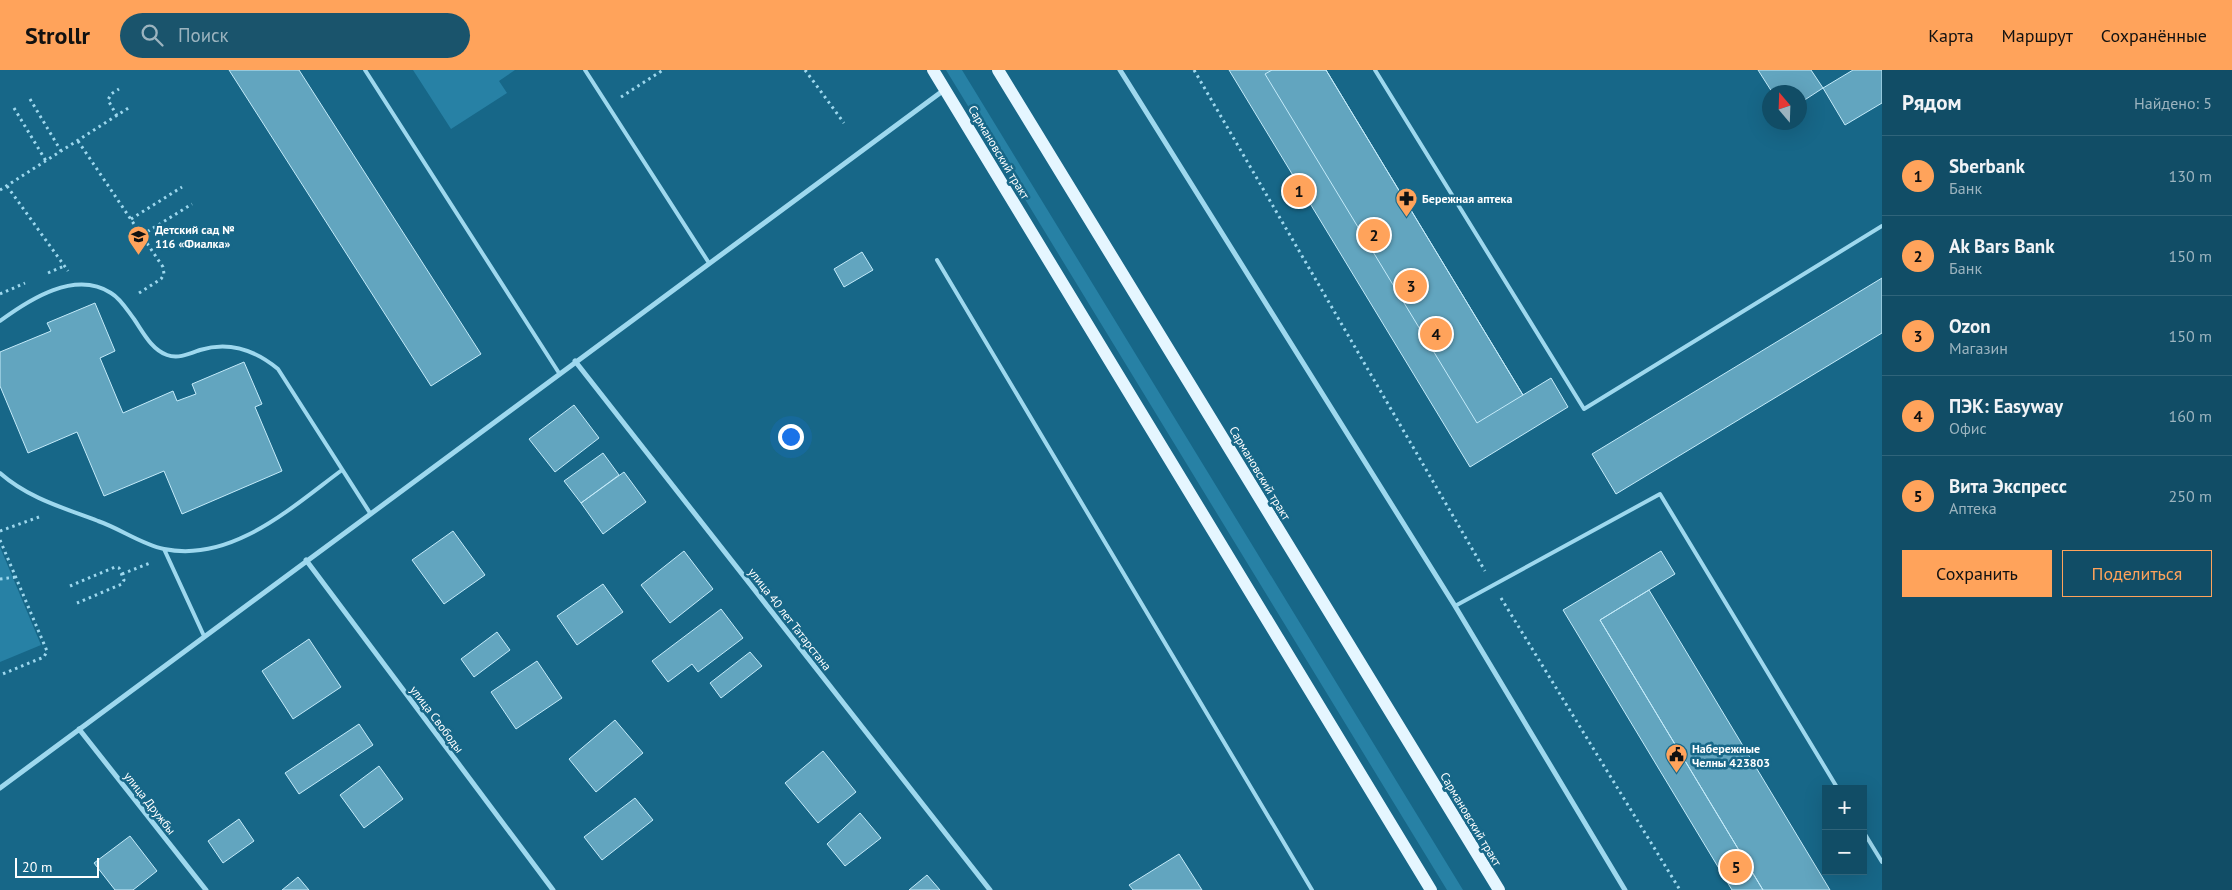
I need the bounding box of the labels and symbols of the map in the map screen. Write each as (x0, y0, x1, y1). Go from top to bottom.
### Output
north arrow (1762, 85, 1807, 130)
street label: Сармановский тракт (965, 102, 1033, 202)
pin: 1 (1283, 172, 1315, 210)
pharmacy icon: Бережная аптека (1394, 186, 1418, 217)
place label: Бережная аптека (1422, 191, 1512, 206)
pin: 2 (1358, 216, 1390, 254)
place label: Детский сад № 116 «Фиалка» (155, 222, 235, 251)
school or university icon: Детский сад № 116 «Фиалка» (127, 224, 151, 255)
pin: 3 (1395, 267, 1427, 305)
pin: 4 (1420, 315, 1452, 353)
street label: Сармановский тракт (1226, 423, 1294, 523)
your location (778, 424, 804, 450)
street label: улица 40 лет Татарстана (745, 565, 835, 673)
street label: улица Свободы (407, 682, 467, 756)
place label: Набережные Челны 423803 (1692, 741, 1770, 770)
public building icon: Набережные Челны 423803 (1664, 743, 1688, 774)
street label: улица Дружбы (121, 769, 179, 837)
street label: Сармановский тракт (1437, 769, 1505, 869)
pin: 5 (1720, 848, 1752, 886)
scale bar (15, 855, 99, 878)

